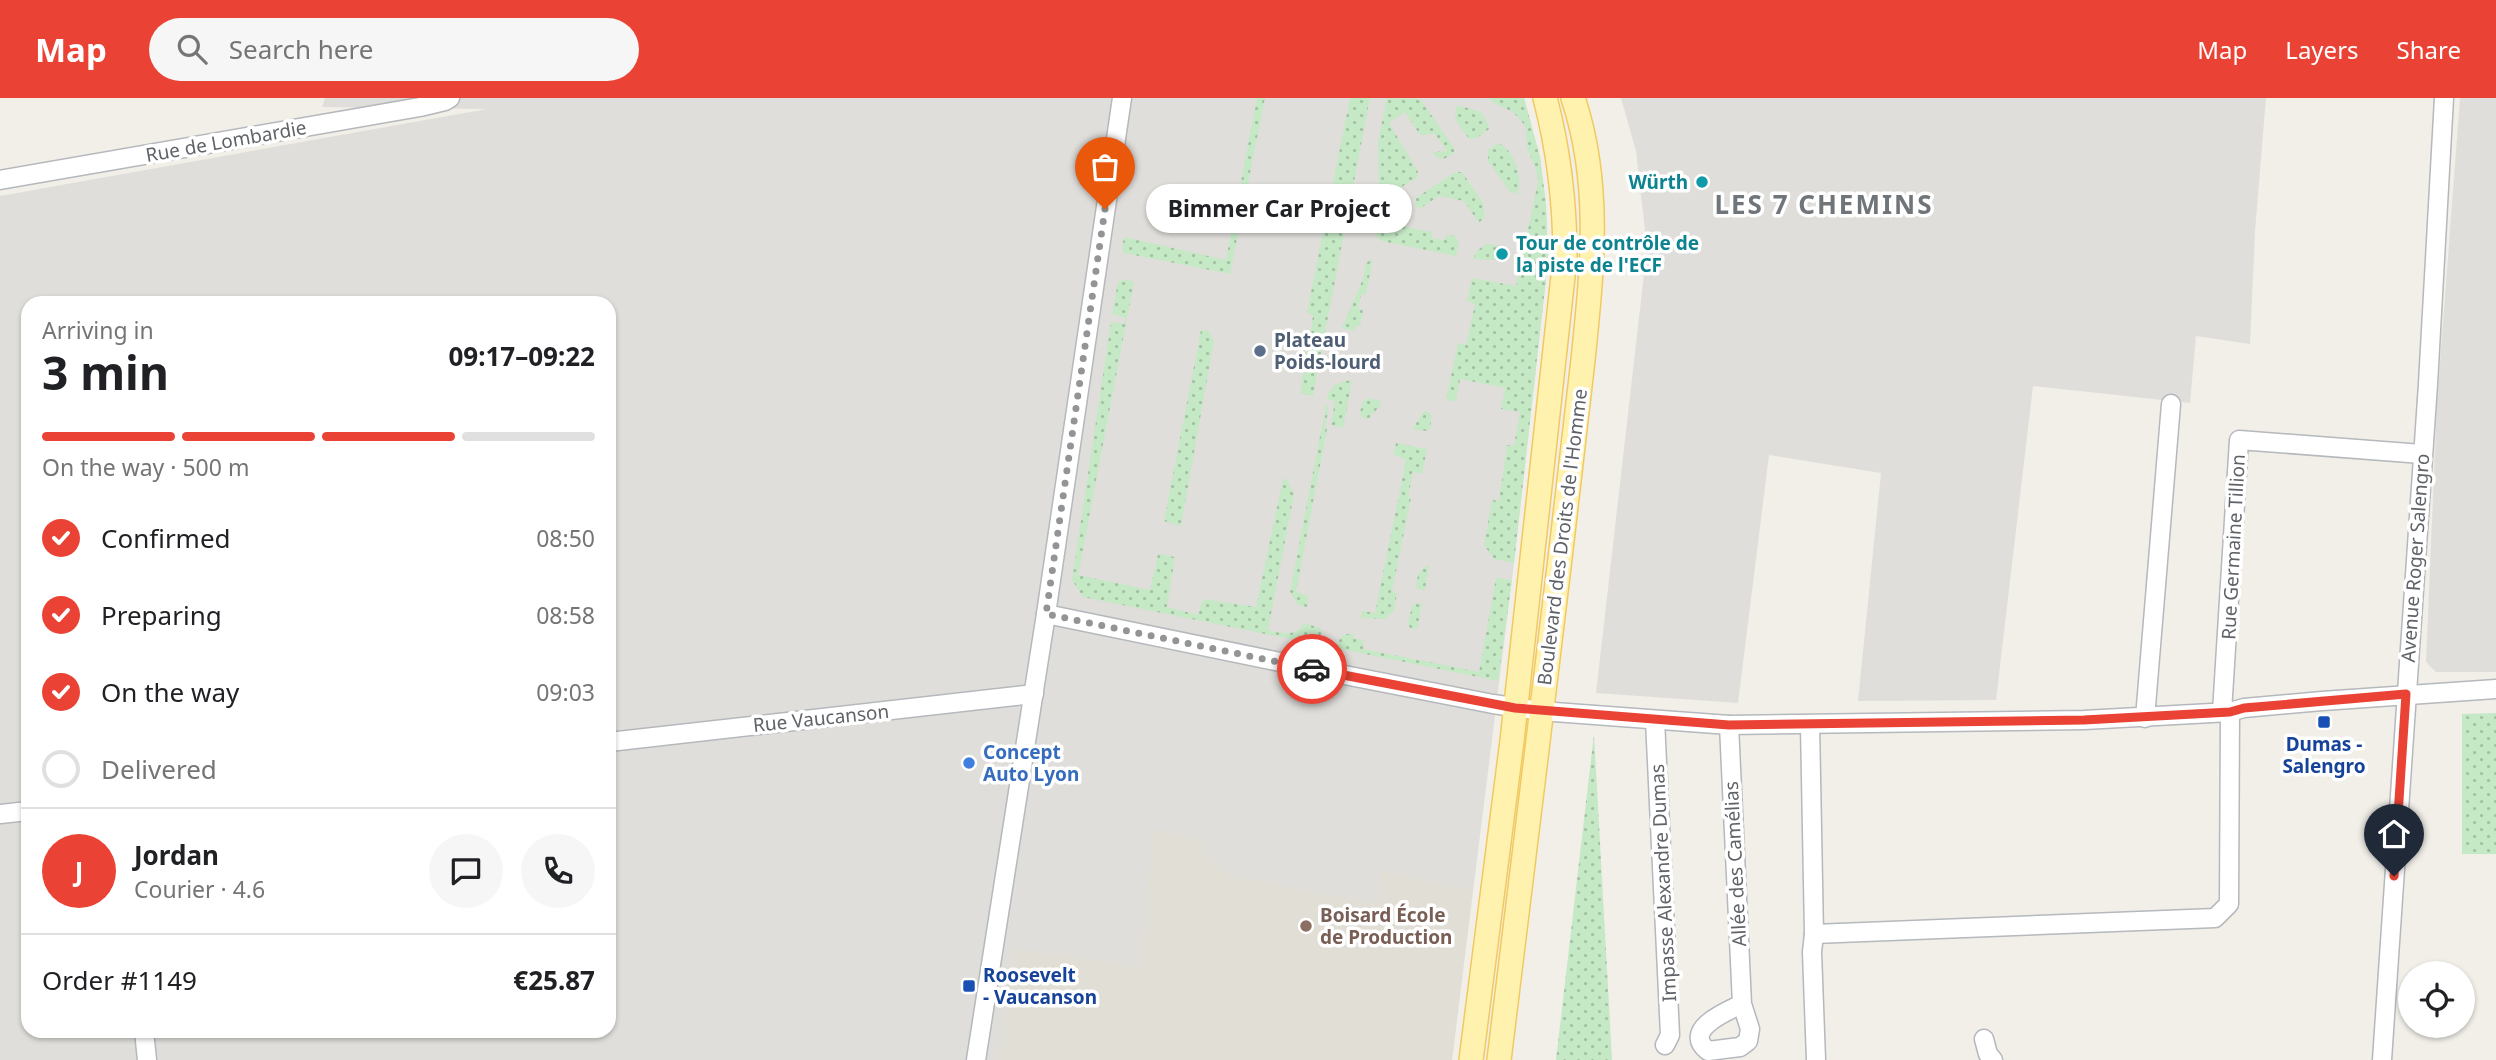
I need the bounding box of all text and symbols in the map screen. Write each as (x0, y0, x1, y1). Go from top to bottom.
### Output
search box (149, 18, 639, 81)
text: Map (35, 27, 107, 72)
icon: search (173, 30, 211, 68)
text: Search here (229, 31, 373, 67)
text: Map (2197, 33, 2247, 66)
text: Layers (2285, 33, 2359, 66)
text: Share (2397, 33, 2461, 66)
street label: Rue de Lombardie (144, 114, 308, 168)
pin (1075, 137, 1135, 209)
icon: bag (1086, 148, 1124, 186)
place label: Würth (1628, 169, 1688, 195)
marker: Würth (1694, 174, 1710, 190)
callout: Bimmer Car Project (1147, 184, 1413, 234)
district label: LES 7 CHEMINS (1714, 186, 1934, 222)
text: Bimmer Car Project (1168, 192, 1390, 224)
place label: Tour de contrôle de la piste de l'ECF (1516, 230, 1699, 278)
marker: Tour de contrôle de la piste de l'ECF (1494, 246, 1510, 262)
text: Arriving in (42, 314, 154, 346)
place label: Plateau Poids-lourd (1274, 327, 1381, 375)
text: 09:17–09:22 (448, 338, 595, 374)
text: 3 min (42, 341, 169, 403)
marker: Plateau Poids-lourd (1252, 343, 1268, 359)
street label: Boulevard des Droits de l'Homme (1531, 387, 1593, 687)
text: On the way · 500 m (42, 451, 249, 483)
street label: Avenue Roger Salengro (2395, 453, 2435, 663)
street label: Rue Germaine Tillion (2215, 454, 2251, 640)
icon: check (42, 519, 80, 557)
text: Confirmed (101, 520, 231, 556)
text: 08:50 (536, 522, 595, 554)
icon: check (42, 596, 80, 634)
text: Preparing (101, 597, 222, 633)
text: 08:58 (536, 599, 595, 631)
courier (1277, 634, 1347, 704)
icon: car (1293, 650, 1331, 688)
icon: check (42, 673, 80, 711)
text: On the way (101, 674, 239, 710)
text: 09:03 (536, 676, 595, 708)
street label: Rue Vaucanson (752, 698, 890, 738)
marker: Dumas - Salengro (2316, 714, 2332, 730)
place label: Dumas - Salengro (2282, 731, 2366, 779)
place label: Concept Auto Lyon (983, 739, 1079, 787)
text: Delivered (101, 751, 217, 787)
marker: Concept Auto Lyon (961, 755, 977, 771)
street label: Impasse Alexandre Dumas (1644, 763, 1682, 1003)
street label: Allée des Camélias (1718, 781, 1752, 947)
pin (2364, 804, 2424, 876)
icon: home (2375, 815, 2413, 853)
button: chat (429, 834, 503, 908)
button: phone (521, 834, 595, 908)
text: Jordan (134, 837, 219, 873)
text: J (75, 853, 83, 889)
text: Courier · 4.6 (134, 873, 265, 905)
place label: Boisard École de Production (1320, 902, 1452, 950)
marker: Boisard École de Production (1298, 918, 1314, 934)
map controls (2398, 961, 2475, 1038)
button: locate (2398, 961, 2475, 1038)
text: Order #1149 (42, 962, 197, 998)
text: €25.87 (513, 962, 595, 998)
place label: Roosevelt - Vaucanson (983, 962, 1097, 1010)
marker: Roosevelt - Vaucanson (961, 978, 977, 994)

